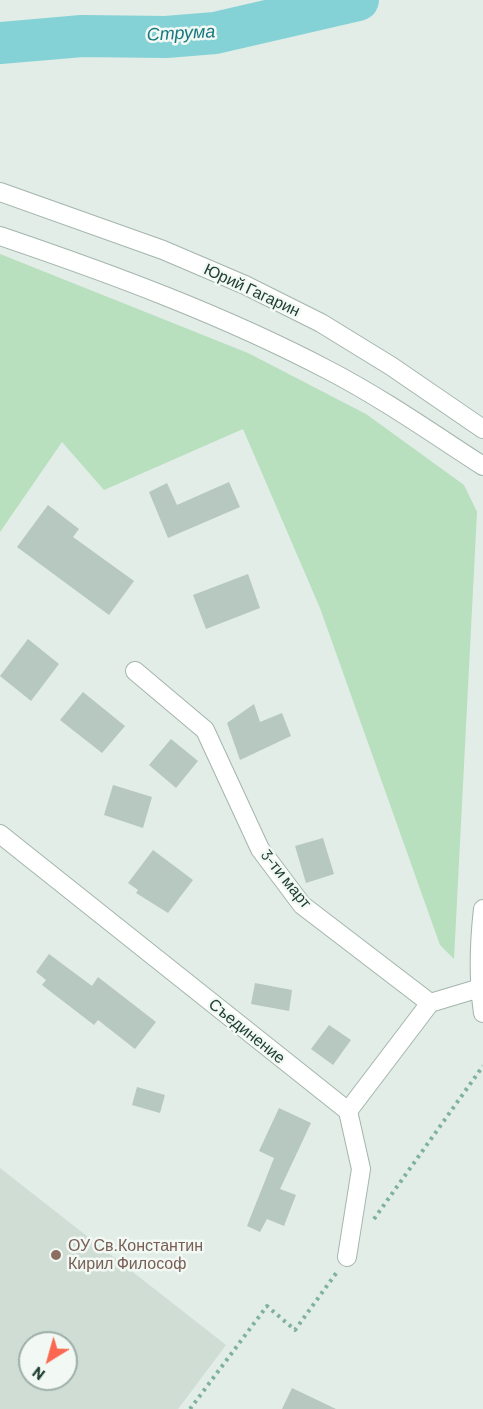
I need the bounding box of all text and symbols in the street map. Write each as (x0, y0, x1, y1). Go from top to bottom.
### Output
water label: Струма (146, 20, 216, 46)
street label: Юрий Гагарин (201, 259, 303, 321)
street label: 3-ти март (257, 846, 315, 912)
street label: Съединение (205, 994, 289, 1068)
place label: ОУ Св.Константин Кирил Философ (68, 1236, 203, 1274)
marker: ОУ Св.Константин Кирил Философ (49, 1248, 63, 1262)
north arrow (18, 1331, 78, 1391)
text: N (28, 1363, 48, 1385)

